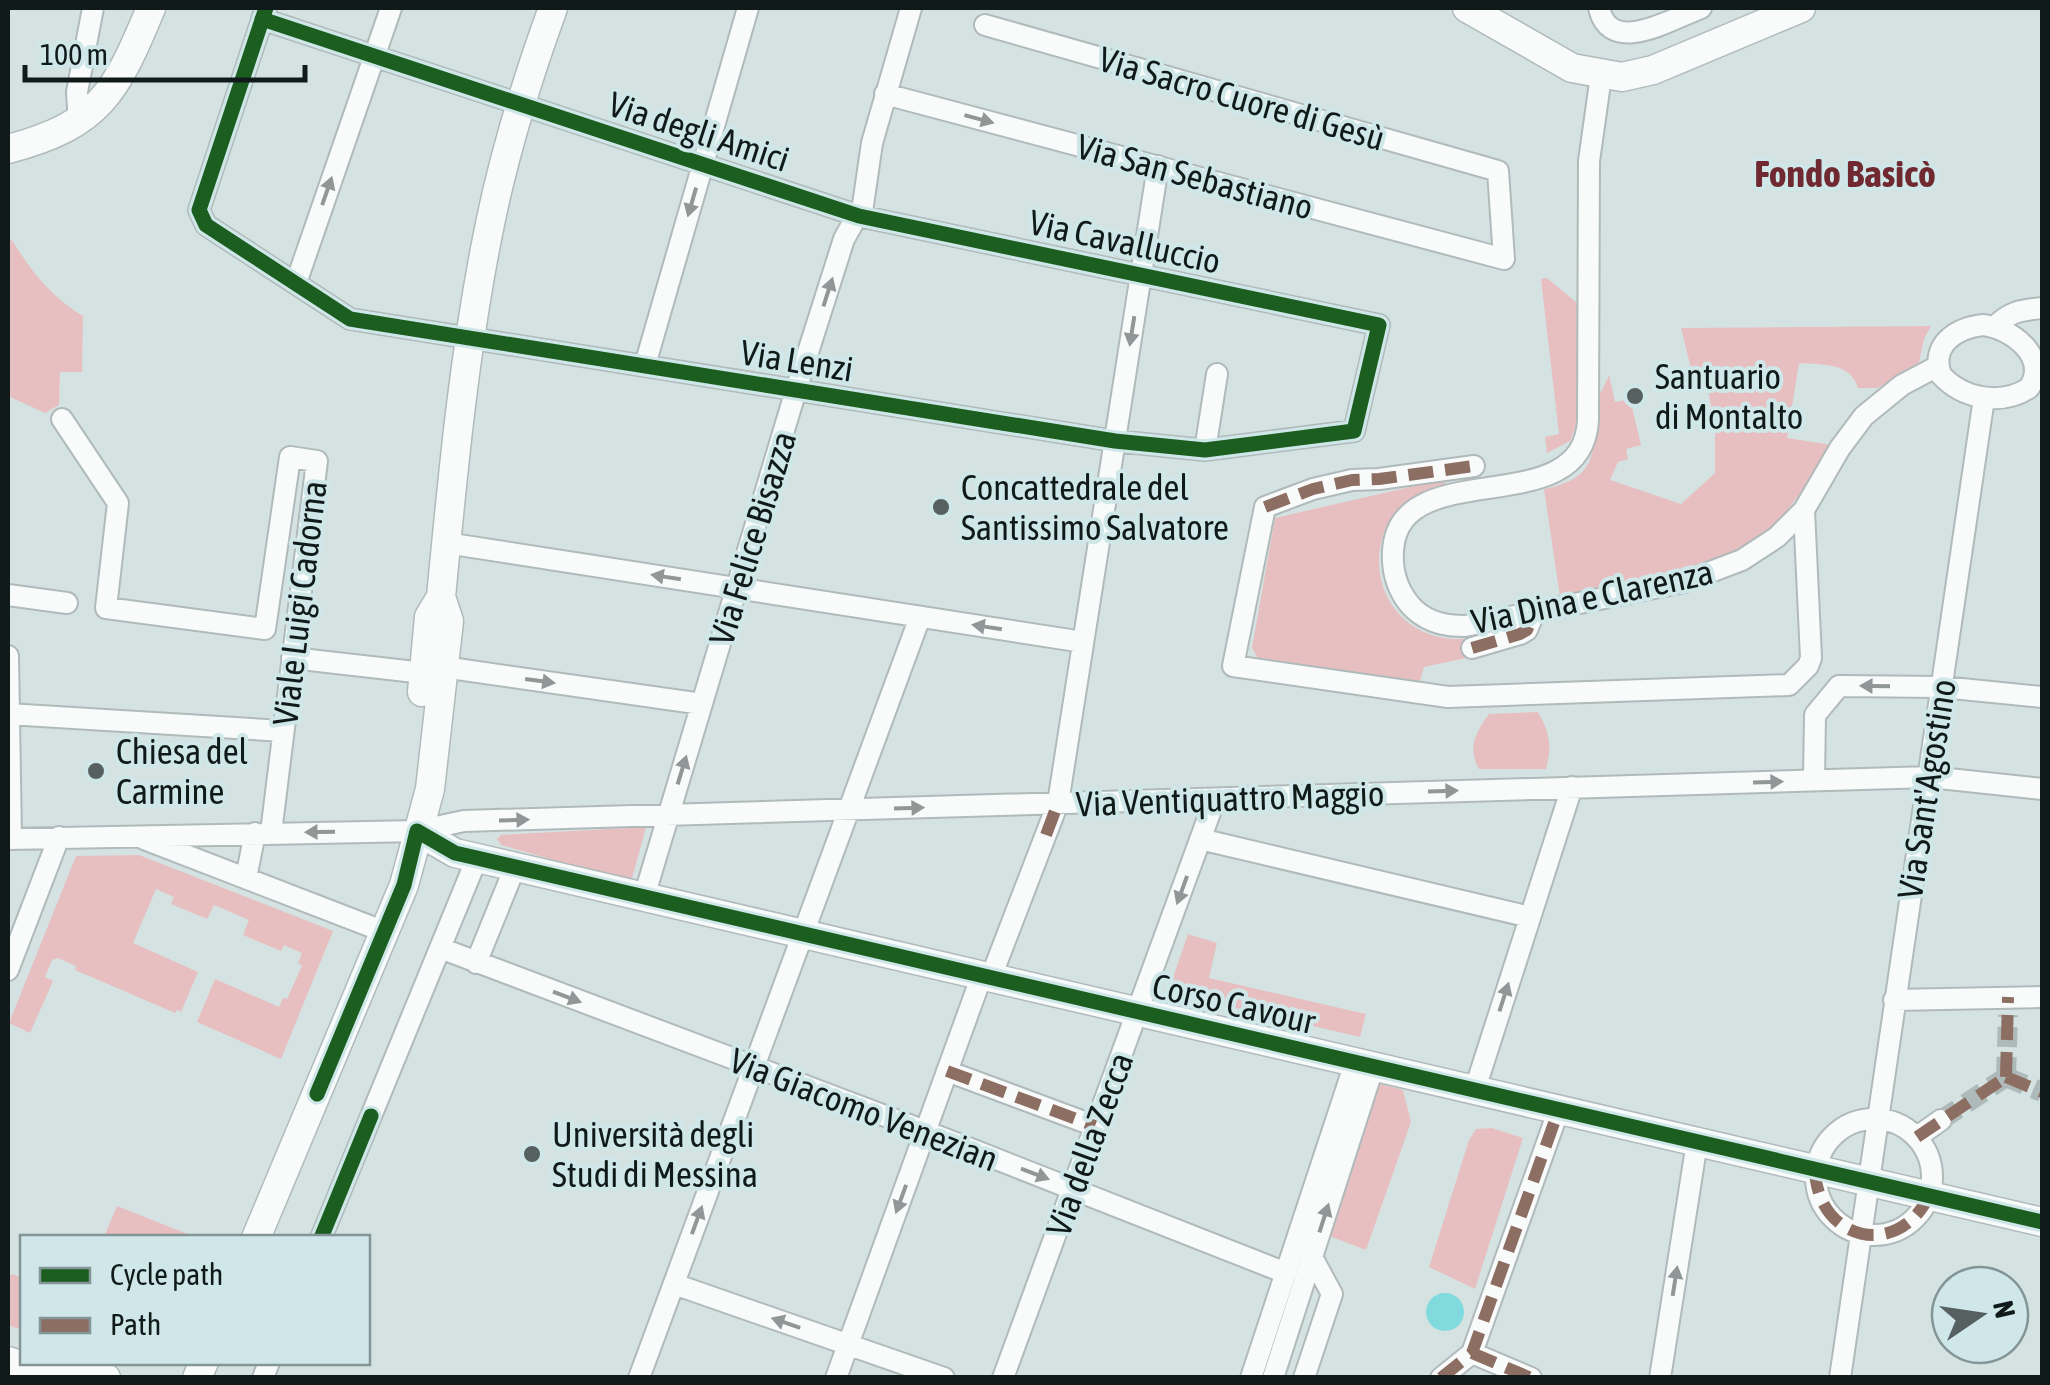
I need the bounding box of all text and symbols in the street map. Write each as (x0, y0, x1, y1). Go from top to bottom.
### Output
scale bar (25, 20, 305, 82)
text: 100 m (40, 37, 108, 71)
street label: Via Sacro Cuore di Gesù (1095, 38, 1389, 158)
street label: Via degli Amici (604, 83, 794, 179)
one-way arrow (964, 111, 995, 127)
street label: Via San Sebastiano (1073, 125, 1317, 227)
district label: Fondo Basicò (1754, 152, 1936, 195)
one-way arrow (321, 175, 336, 205)
one-way arrow (683, 187, 699, 218)
street label: Via Cavalluccio (1026, 201, 1224, 281)
one-way arrow (821, 276, 836, 306)
one-way arrow (1123, 316, 1139, 348)
street label: Via Lenzi (738, 331, 856, 389)
place label: Santuario di Montalto (1655, 356, 1803, 436)
marker: Santuario di Montalto (1624, 385, 1646, 407)
street label: Via Felice Bisazza (701, 426, 803, 650)
place label: Concattedrale del Santissimo Salvatore (961, 467, 1229, 547)
street label: Viale Luigi Cadorna (264, 478, 334, 728)
marker: Concattedrale del Santissimo Salvatore (930, 496, 952, 518)
street label: Via Dina e Clarenza (1468, 551, 1716, 641)
one-way arrow (649, 569, 681, 584)
one-way arrow (970, 619, 1002, 634)
one-way arrow (525, 673, 556, 689)
street label: Via Sant'Agostino (1889, 676, 1963, 902)
one-way arrow (1859, 678, 1891, 694)
place label: Chiesa del Carmine (116, 731, 248, 811)
one-way arrow (675, 754, 690, 785)
marker: Chiesa del Carmine (85, 760, 107, 782)
street label: Via Ventiquattro Maggio (1075, 773, 1385, 823)
one-way arrow (1753, 774, 1785, 790)
one-way arrow (1428, 783, 1460, 799)
one-way arrow (893, 799, 925, 815)
one-way arrow (498, 811, 530, 827)
one-way arrow (303, 824, 335, 840)
one-way arrow (1174, 876, 1189, 906)
street label: Corso Cavour (1149, 965, 1320, 1041)
one-way arrow (1498, 981, 1513, 1011)
one-way arrow (553, 990, 583, 1005)
street label: Via Giacomo Venezian (724, 1039, 1004, 1179)
street label: Via della Zecca (1037, 1047, 1141, 1241)
place label: Università degli Studi di Messina (552, 1114, 758, 1194)
marker: Università degli Studi di Messina (521, 1143, 543, 1165)
one-way arrow (1020, 1166, 1050, 1182)
one-way arrow (893, 1184, 908, 1214)
one-way arrow (1317, 1202, 1332, 1233)
one-way arrow (690, 1205, 705, 1235)
legend (20, 1235, 370, 1365)
text: Cycle path (110, 1257, 223, 1291)
one-way arrow (1668, 1265, 1684, 1296)
north arrow (1930, 1265, 2030, 1365)
text: N (1987, 1298, 2022, 1321)
text: Path (110, 1307, 161, 1341)
one-way arrow (770, 1314, 800, 1329)

